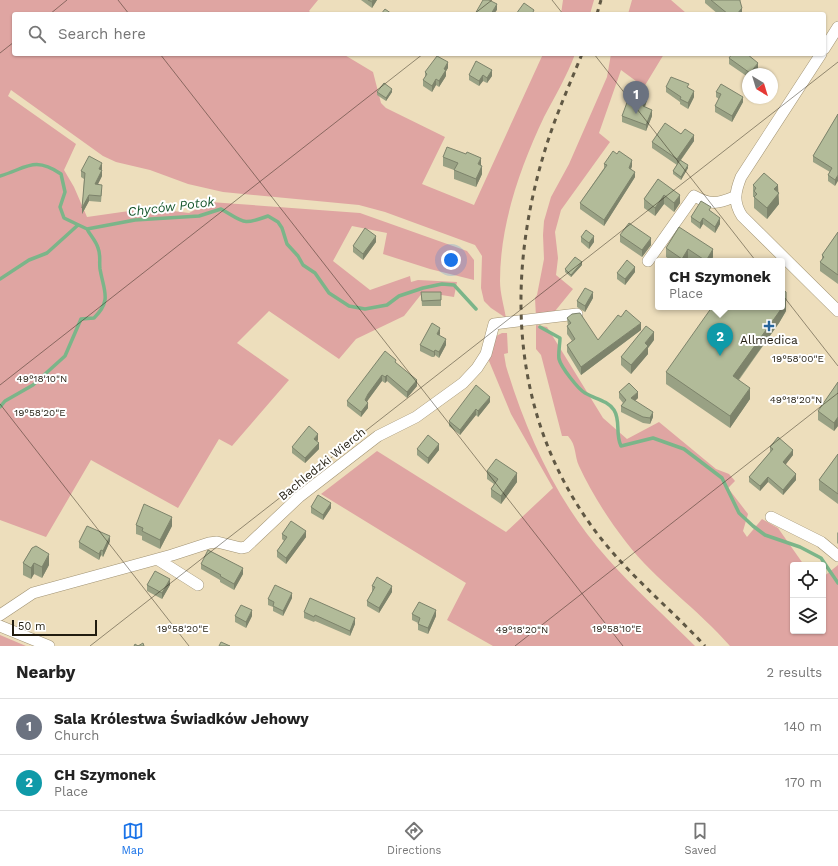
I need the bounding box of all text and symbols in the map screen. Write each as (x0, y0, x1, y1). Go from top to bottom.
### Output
search box (12, 12, 826, 56)
icon: search (26, 23, 48, 45)
text: Search here (58, 25, 146, 43)
north arrow (742, 68, 778, 104)
pin: 1 (623, 81, 649, 114)
water label: Chyców Potok (127, 194, 216, 219)
your location (441, 250, 461, 270)
popup (655, 258, 785, 310)
text: CH Szymonek (669, 268, 771, 286)
text: Place (669, 286, 703, 301)
marker: Allmedica (763, 320, 775, 332)
pin: 2 (707, 323, 733, 356)
place label: Allmedica (740, 333, 798, 347)
text: 19°58'00"E (772, 353, 824, 364)
text: 49°18'10"N (17, 373, 67, 384)
text: 49°18'20"N (770, 394, 822, 405)
text: 19°58'20"E (14, 407, 66, 418)
street label: Bachledzki Wierch (276, 425, 368, 503)
map controls (790, 562, 826, 634)
button: locate (790, 562, 826, 598)
button: layers (790, 598, 826, 634)
scale bar (12, 618, 97, 637)
text: 50 m (18, 620, 45, 633)
text: 19°58'20"E (157, 623, 209, 634)
text: 19°58'10"E (592, 623, 642, 634)
text: 49°18'20"N (496, 624, 548, 635)
text: Nearby (16, 662, 75, 682)
text: 2 results (767, 665, 822, 680)
text: Sala Królestwa Świadków Jehowy (54, 710, 309, 728)
text: 1 (26, 719, 32, 734)
text: 140 m (784, 719, 822, 734)
text: Church (54, 728, 99, 743)
text: CH Szymonek (54, 766, 156, 784)
text: 2 (25, 775, 33, 790)
text: 170 m (785, 775, 822, 790)
text: Place (54, 784, 88, 799)
tab: Map (122, 820, 144, 857)
tab: Directions (387, 820, 441, 857)
tab: Saved (684, 820, 716, 857)

